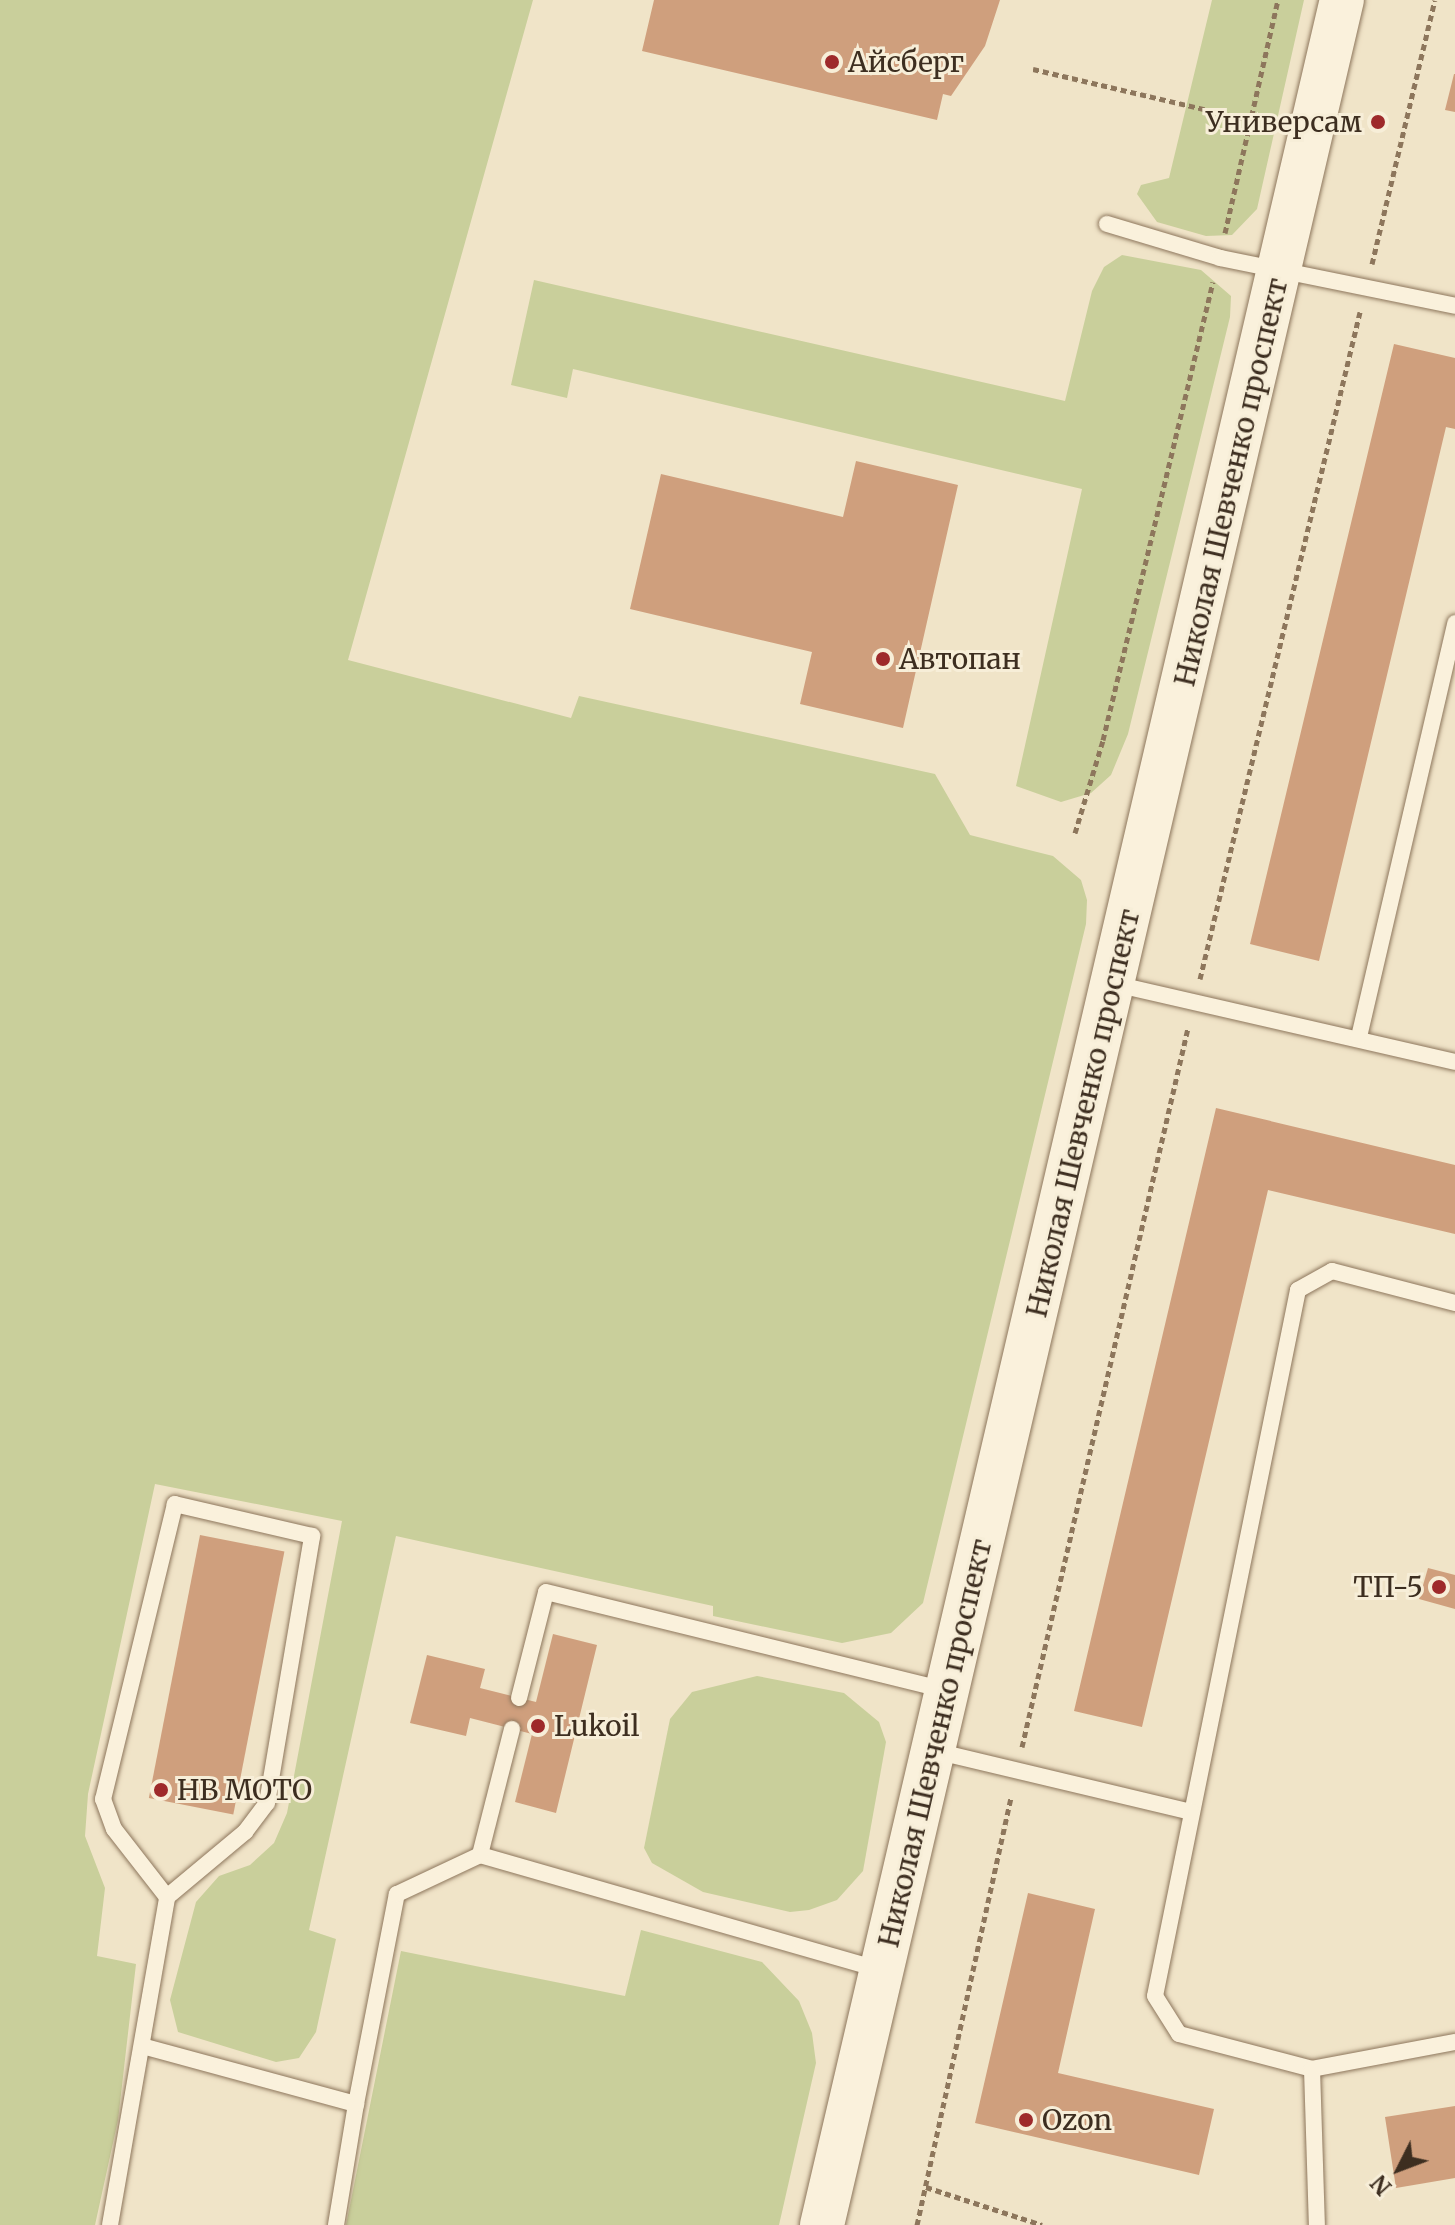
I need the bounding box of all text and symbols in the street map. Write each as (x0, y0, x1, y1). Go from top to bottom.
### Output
place label: Айсберг (848, 45, 964, 79)
marker: Айсберг (823, 53, 841, 71)
place label: Универсам (1206, 105, 1362, 139)
marker: Универсам (1369, 113, 1387, 131)
street label: Николая Шевченко проспект (1168, 275, 1294, 689)
place label: Автопан (899, 642, 1021, 676)
marker: Автопан (874, 650, 892, 668)
street label: Николая Шевченко проспект (1020, 906, 1146, 1320)
street label: Николая Шевченко проспект (872, 1536, 998, 1950)
place label: ТП-5 (1353, 1570, 1423, 1604)
marker: ТП-5 (1430, 1578, 1448, 1596)
place label: Lukoil (554, 1709, 639, 1743)
marker: Lukoil (529, 1717, 547, 1735)
place label: HB MOTO (177, 1773, 312, 1807)
marker: HB MOTO (152, 1781, 170, 1799)
place label: Ozon (1042, 2103, 1112, 2137)
marker: Ozon (1017, 2111, 1035, 2129)
north arrow (1359, 2129, 1439, 2209)
text: N (1365, 2169, 1397, 2201)

